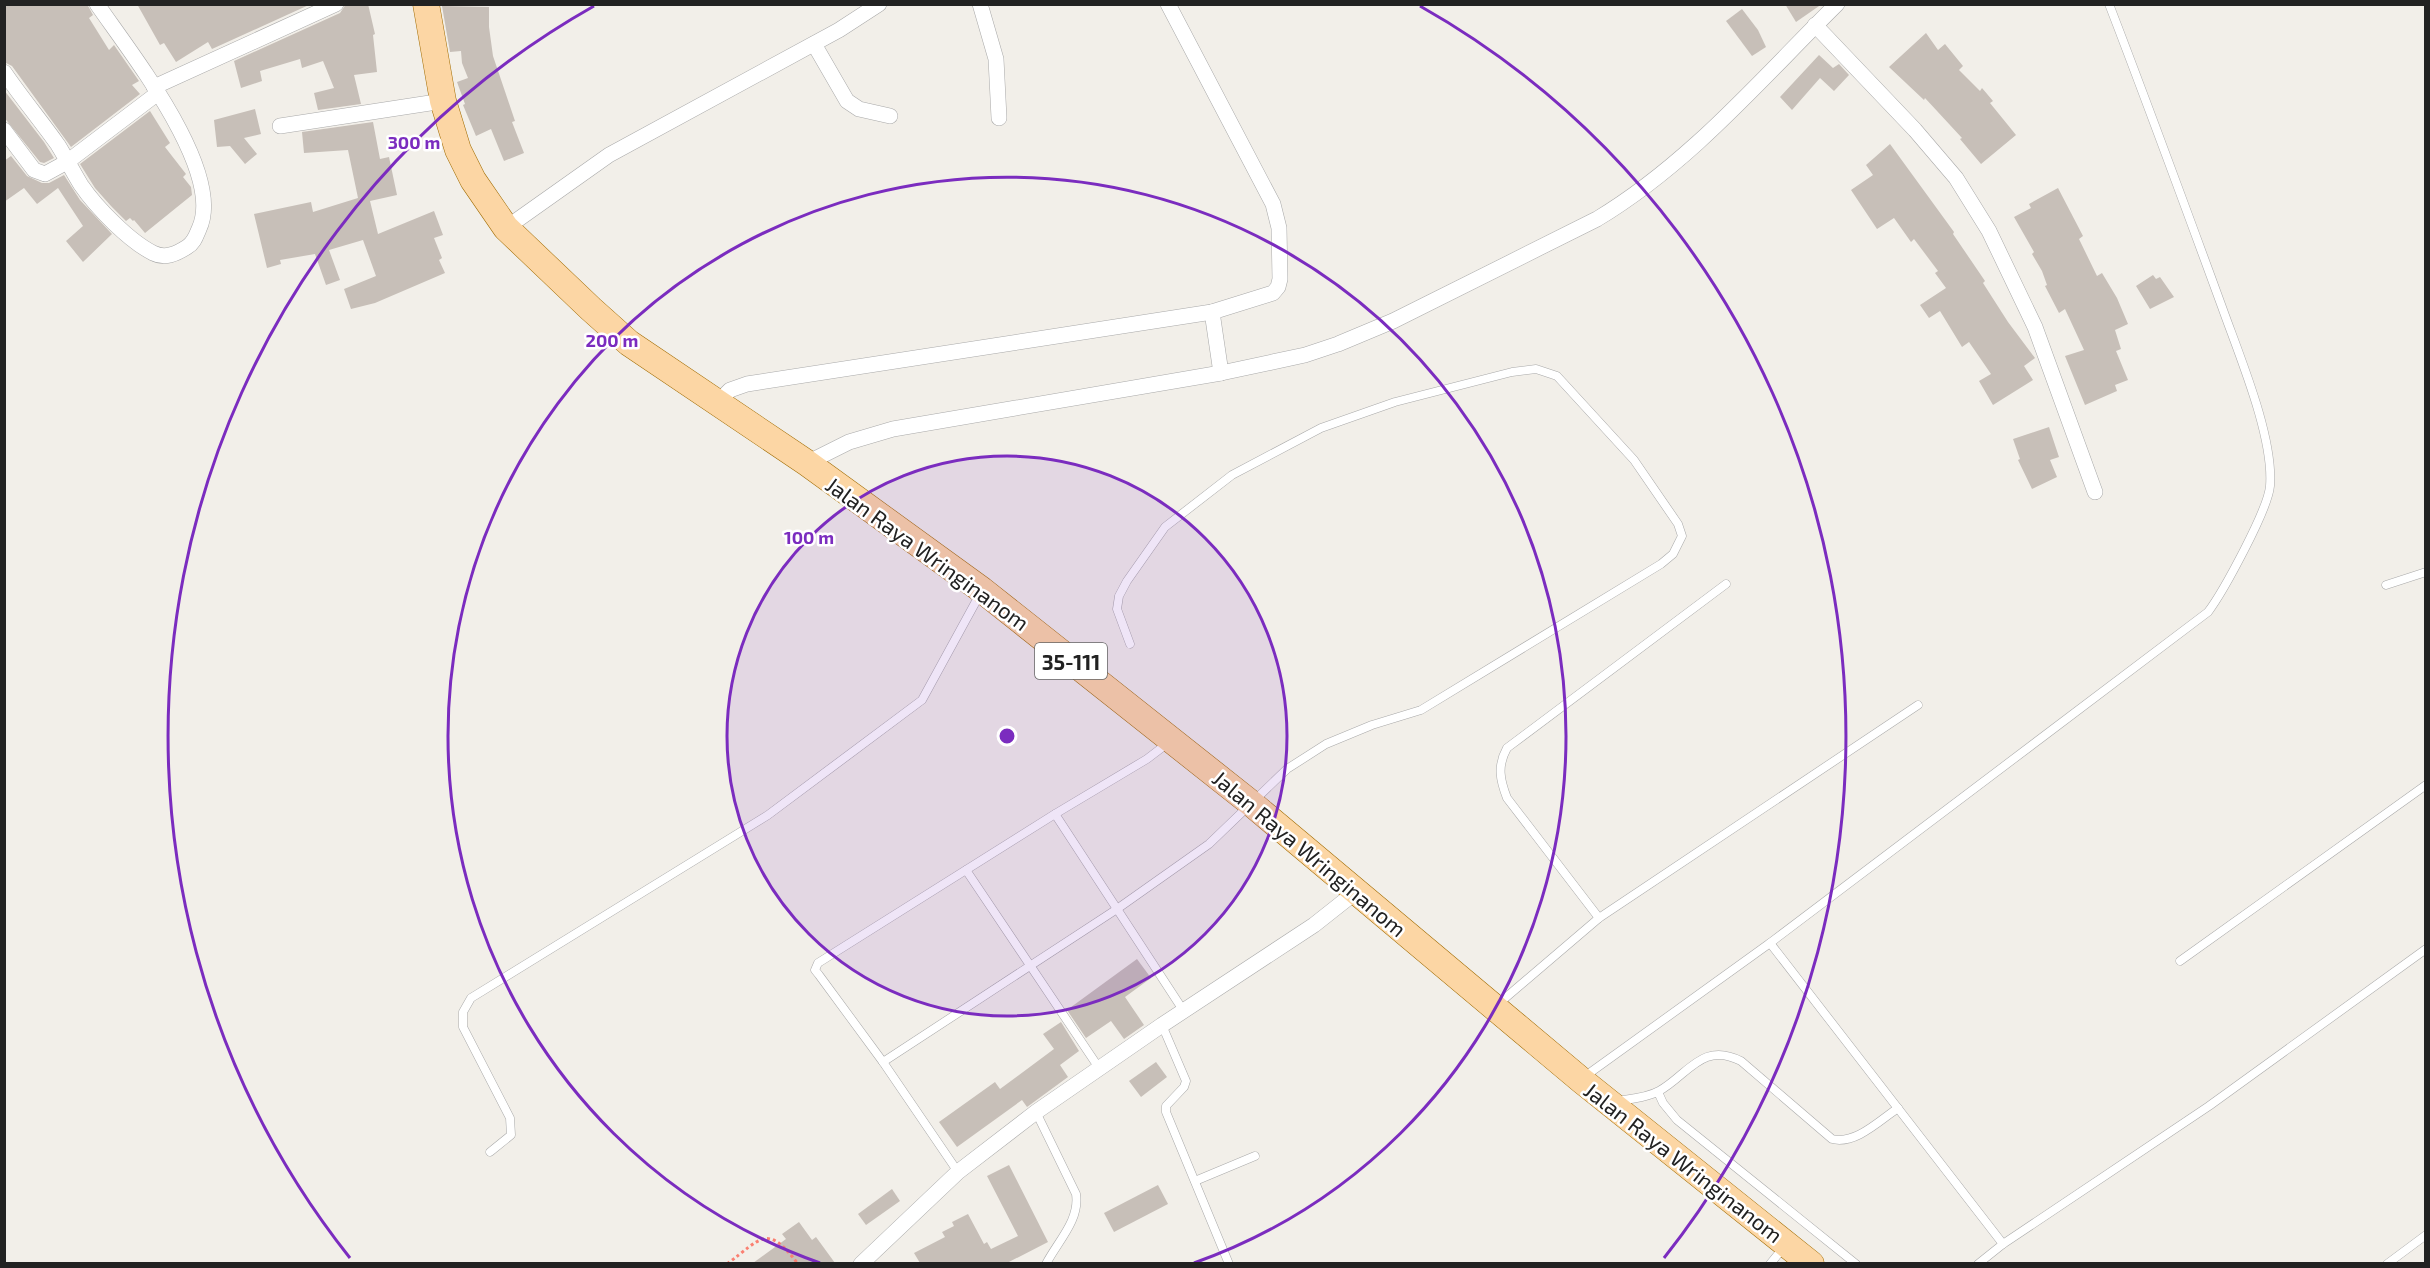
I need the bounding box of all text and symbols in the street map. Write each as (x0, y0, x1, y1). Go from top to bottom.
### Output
text: 300 m (388, 131, 440, 153)
text: 200 m (586, 329, 638, 351)
street label: Jalan Raya Wringinanom (821, 471, 1035, 635)
text: 100 m (784, 526, 834, 548)
road number: 35-111 (1035, 643, 1107, 679)
centre of rings (997, 726, 1017, 746)
street label: Jalan Raya Wringinanom (1208, 764, 1412, 942)
street label: Jalan Raya Wringinanom (1580, 1076, 1788, 1248)

